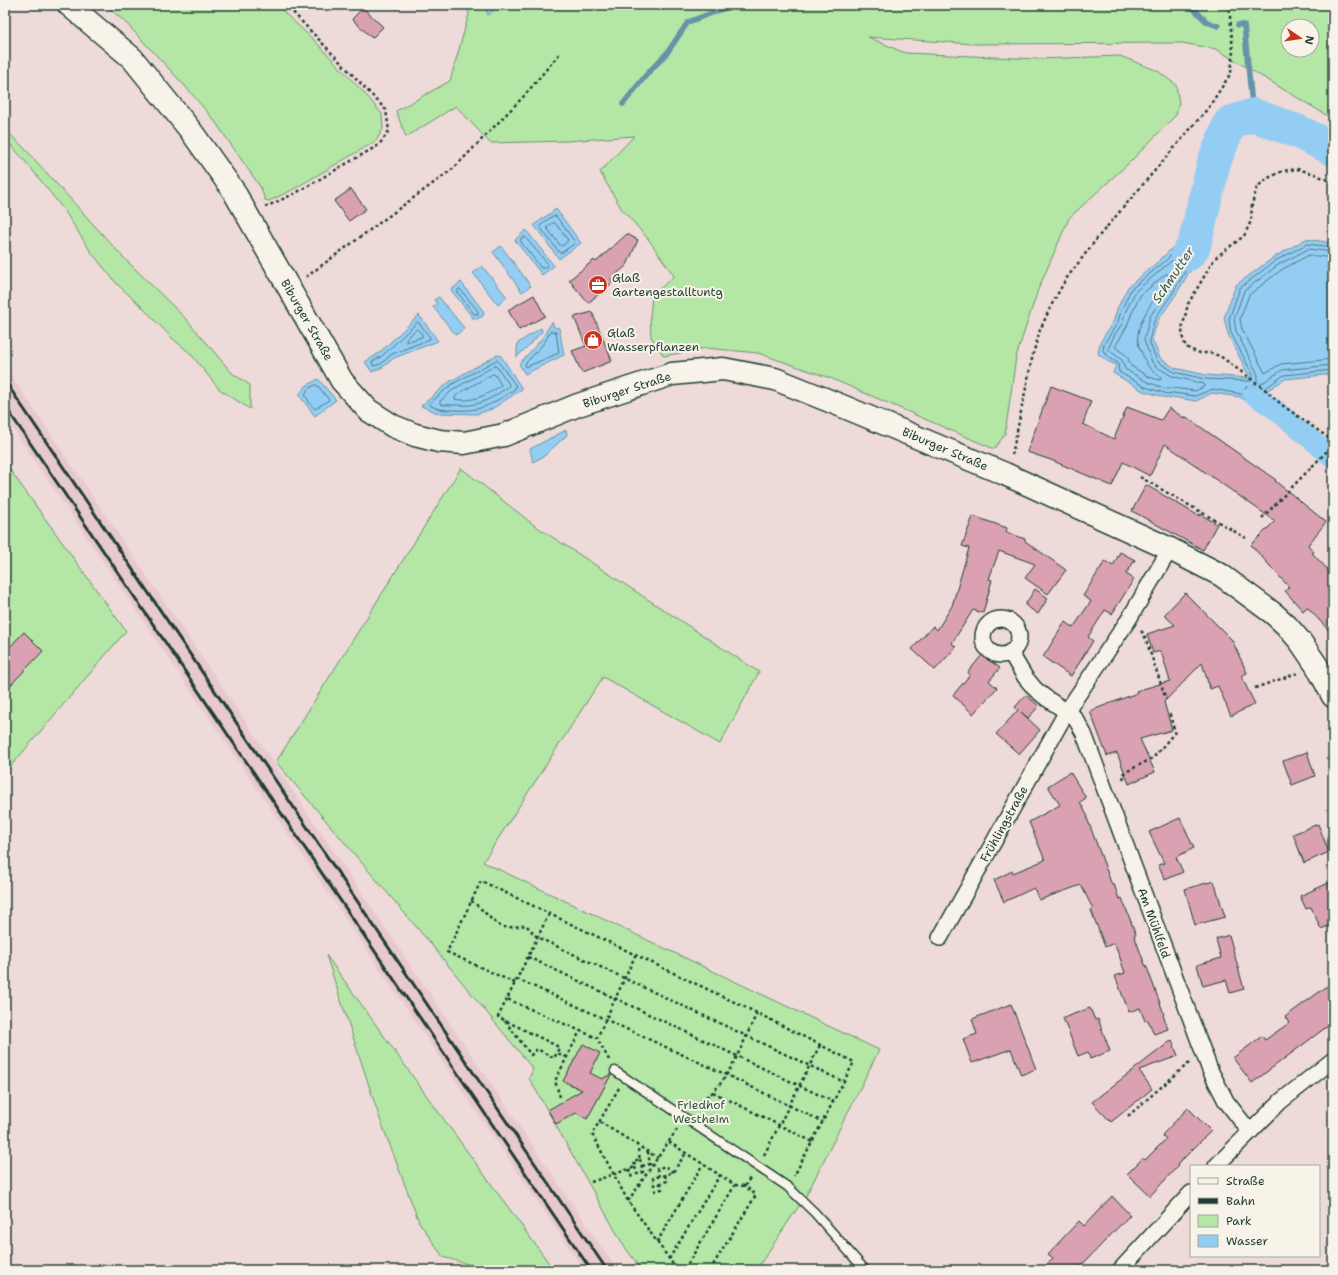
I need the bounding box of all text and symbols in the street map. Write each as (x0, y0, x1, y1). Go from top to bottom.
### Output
north arrow (1280, 18, 1320, 58)
text: N (1301, 34, 1318, 46)
water label: Schmutter (1148, 243, 1199, 307)
place label: Glaß Gartengestalltuntg (612, 270, 723, 300)
office icon: Glaß Gartengestalltuntg (587, 274, 609, 296)
street label: Biburger Straße (277, 276, 337, 364)
place label: Glaß Wasserpflanzen (607, 325, 699, 355)
shop icon: Glaß Wasserpflanzen (582, 329, 604, 351)
street label: Biburger Straße (581, 368, 673, 412)
street label: Biburger Straße (900, 424, 991, 474)
street label: Frühlingstraße (976, 783, 1032, 865)
street label: Am Mühlfeld (1134, 886, 1174, 961)
park label: Friedhof Westheim (673, 1097, 729, 1127)
legend (1190, 1165, 1320, 1257)
text: Straße (1226, 1173, 1265, 1189)
text: Bahn (1226, 1193, 1255, 1209)
text: Park (1226, 1213, 1252, 1229)
text: Wasser (1226, 1233, 1268, 1249)

